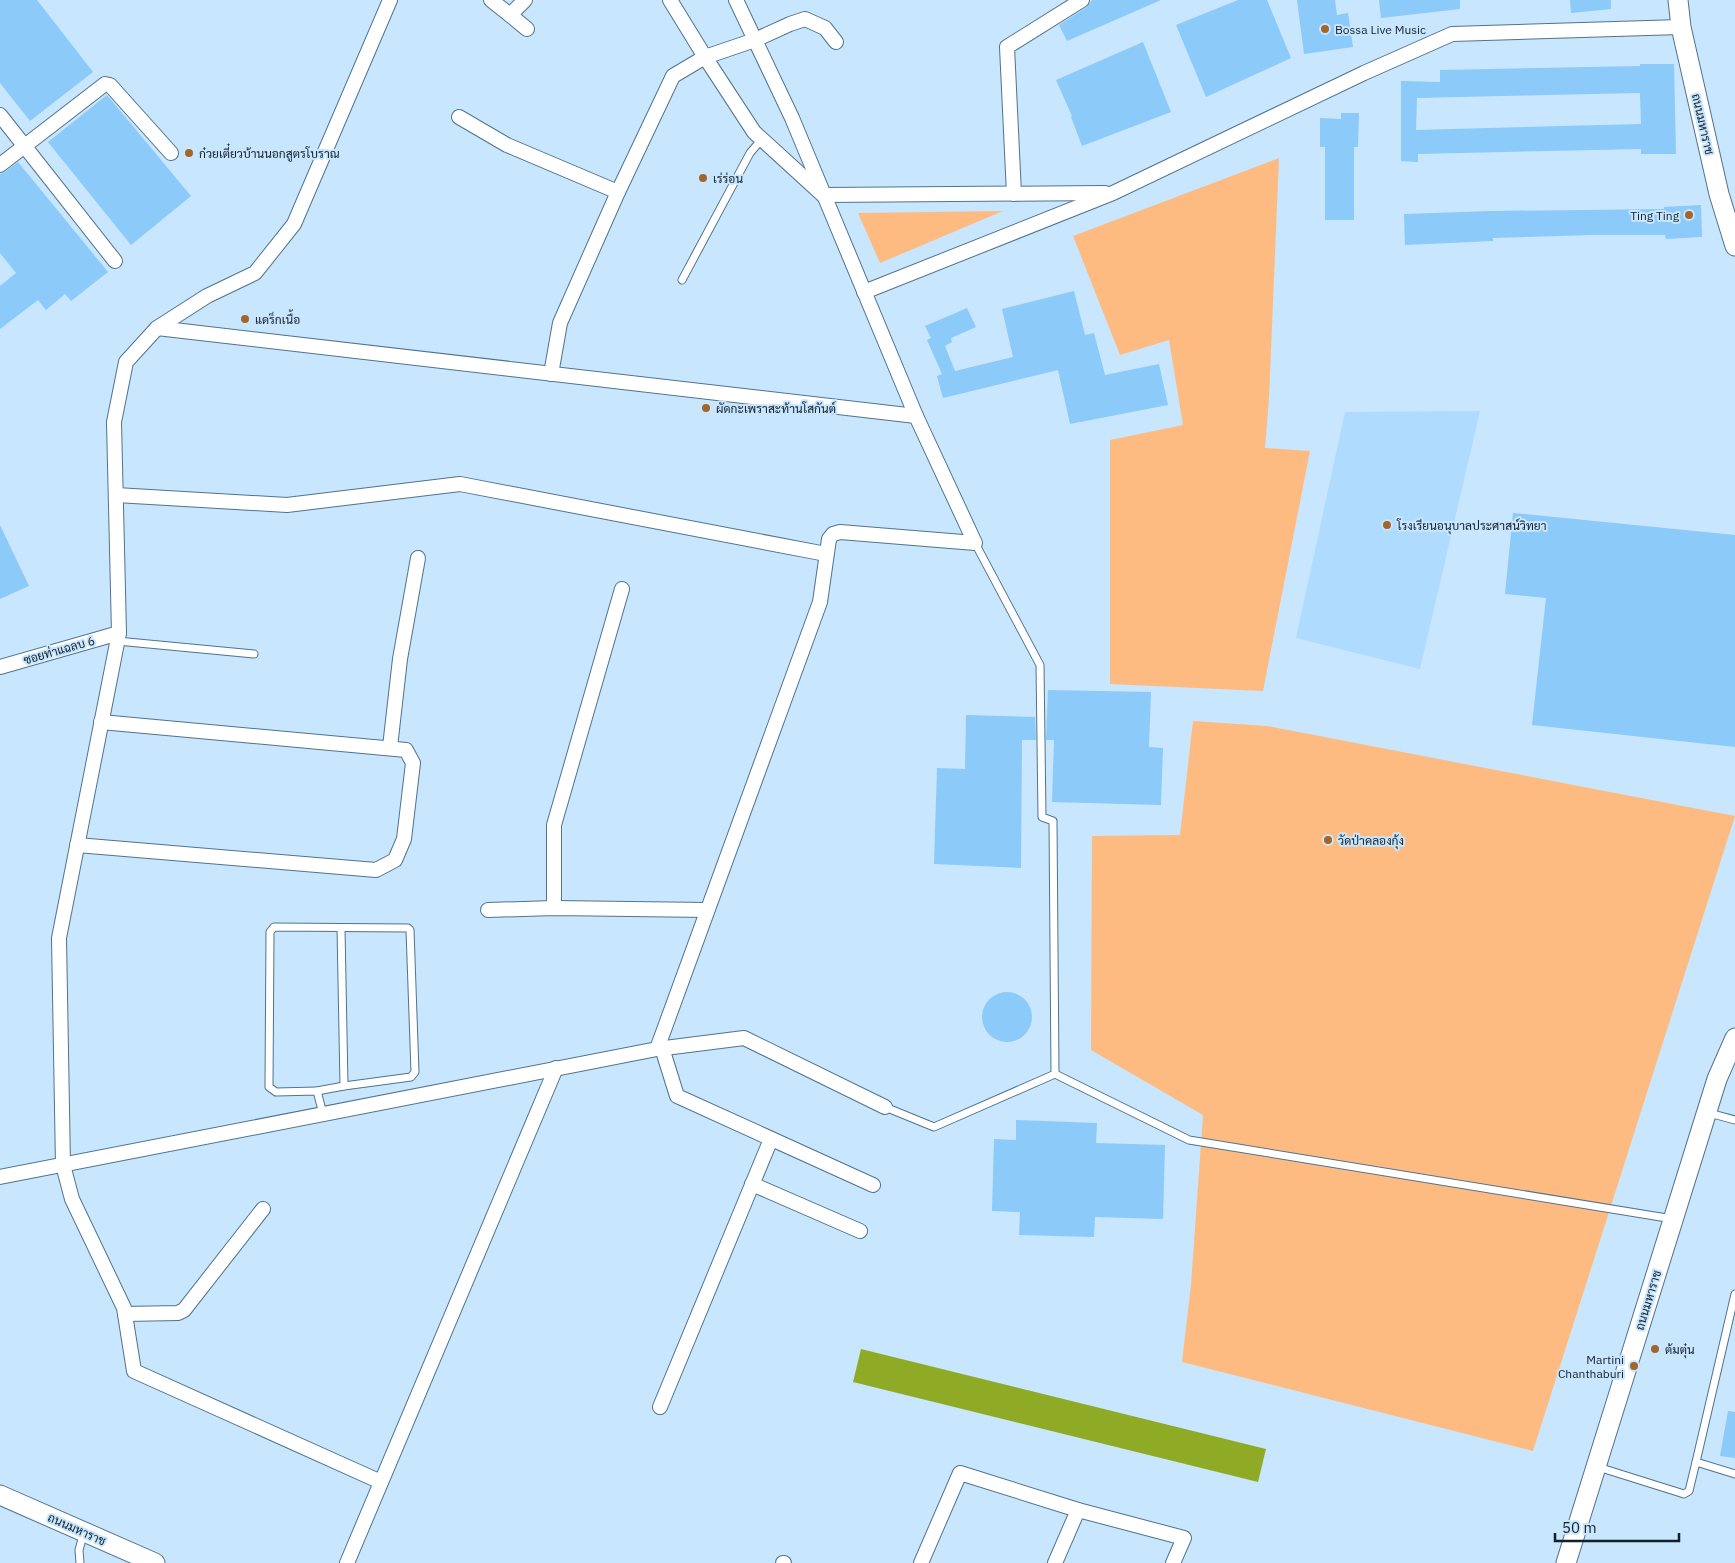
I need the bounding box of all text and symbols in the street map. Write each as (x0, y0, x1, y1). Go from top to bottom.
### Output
place label: Bossa Live Music (1335, 22, 1426, 37)
marker: Bossa Live Music (1319, 23, 1331, 35)
street label: ถนนมหาราช (1689, 92, 1717, 156)
place label: ก๋วยเตี๋ยวบ้านนอกสูตรโบราณ (199, 143, 340, 162)
marker: ก๋วยเตี๋ยวบ้านนอกสูตรโบราณ (183, 147, 195, 159)
place label: เร่ร่อน (713, 171, 743, 186)
marker: เร่ร่อน (697, 172, 709, 184)
place label: Ting Ting (1630, 208, 1680, 223)
marker: Ting Ting (1683, 209, 1695, 221)
place label: แดร็กเนื้อ (255, 309, 300, 327)
marker: แดร็กเนื้อ (239, 313, 251, 325)
place label: ผัดกะเพราสะท้านโสกันต์ (716, 401, 836, 416)
marker: ผัดกะเพราสะท้านโสกันต์ (700, 402, 712, 414)
place label: โรงเรียนอนุบาลประศาสน์วิทยา (1396, 518, 1547, 535)
marker: โรงเรียนอนุบาลประศาสน์วิทยา (1381, 519, 1393, 531)
street label: ซอยท่าแฉลบ 6 (22, 633, 96, 667)
place label: วัดป่าคลองกุ้ง (1338, 833, 1404, 850)
marker: วัดป่าคลองกุ้ง (1322, 834, 1334, 846)
street label: ถนนมหาราช (1632, 1268, 1664, 1332)
place label: ต้มตุ๋น (1665, 1342, 1695, 1359)
marker: ต้มตุ๋น (1649, 1343, 1661, 1355)
place label: Martini Chanthaburi (1558, 1352, 1624, 1381)
marker: Martini Chanthaburi (1628, 1360, 1640, 1372)
street label: ถนนมหาราช (46, 1510, 108, 1548)
scale bar (1555, 1510, 1679, 1542)
text: 50 m (1562, 1518, 1597, 1537)

